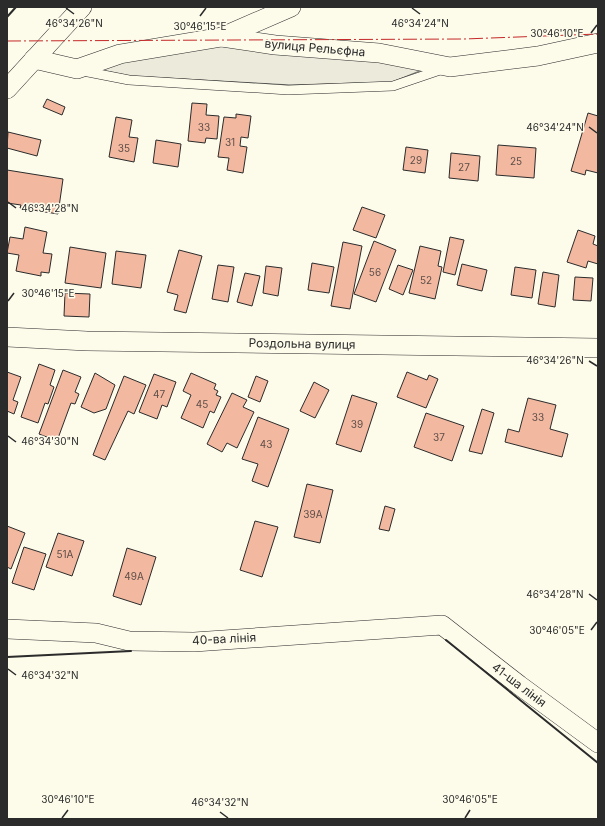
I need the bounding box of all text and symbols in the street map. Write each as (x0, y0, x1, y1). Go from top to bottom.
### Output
text: 46°34'26"N (45, 17, 103, 29)
text: 46°34'24"N (391, 17, 449, 29)
text: 30°46'15"E (173, 20, 227, 32)
text: 30°46'10"E (530, 27, 584, 39)
street label: вулиця Рельєфна (264, 36, 366, 59)
house number: 33 (198, 121, 210, 133)
text: 46°34'24"N (526, 121, 584, 133)
house number: 31 (225, 136, 235, 148)
house number: 35 (118, 142, 130, 154)
house number: 29 (410, 154, 422, 166)
house number: 25 (510, 155, 522, 167)
house number: 27 (458, 161, 470, 173)
text: 46°34'28"N (21, 202, 79, 214)
house number: 56 (369, 266, 381, 278)
house number: 52 (420, 274, 432, 286)
text: 30°46'15"E (21, 287, 75, 299)
street label: Роздольна вулиця (248, 335, 356, 352)
text: 46°34'26"N (526, 354, 584, 366)
house number: 47 (153, 388, 165, 400)
house number: 45 (196, 398, 208, 410)
house number: 33 (532, 411, 544, 423)
house number: 39 (351, 418, 363, 430)
house number: 37 (433, 431, 445, 443)
text: 46°34'30"N (21, 435, 79, 447)
house number: 43 (260, 438, 272, 450)
house number: 39А (303, 508, 323, 520)
house number: 51А (56, 548, 74, 560)
house number: 49А (124, 570, 144, 582)
text: 46°34'28"N (526, 588, 584, 600)
text: 30°46'05"E (529, 624, 585, 636)
street label: 40-ва лінія (192, 629, 256, 648)
street label: 41-ша лінія (489, 659, 550, 710)
text: 46°34'32"N (21, 669, 79, 681)
text: 30°46'10"E (41, 793, 95, 805)
text: 30°46'05"E (442, 793, 498, 805)
text: 46°34'32"N (191, 796, 249, 808)

